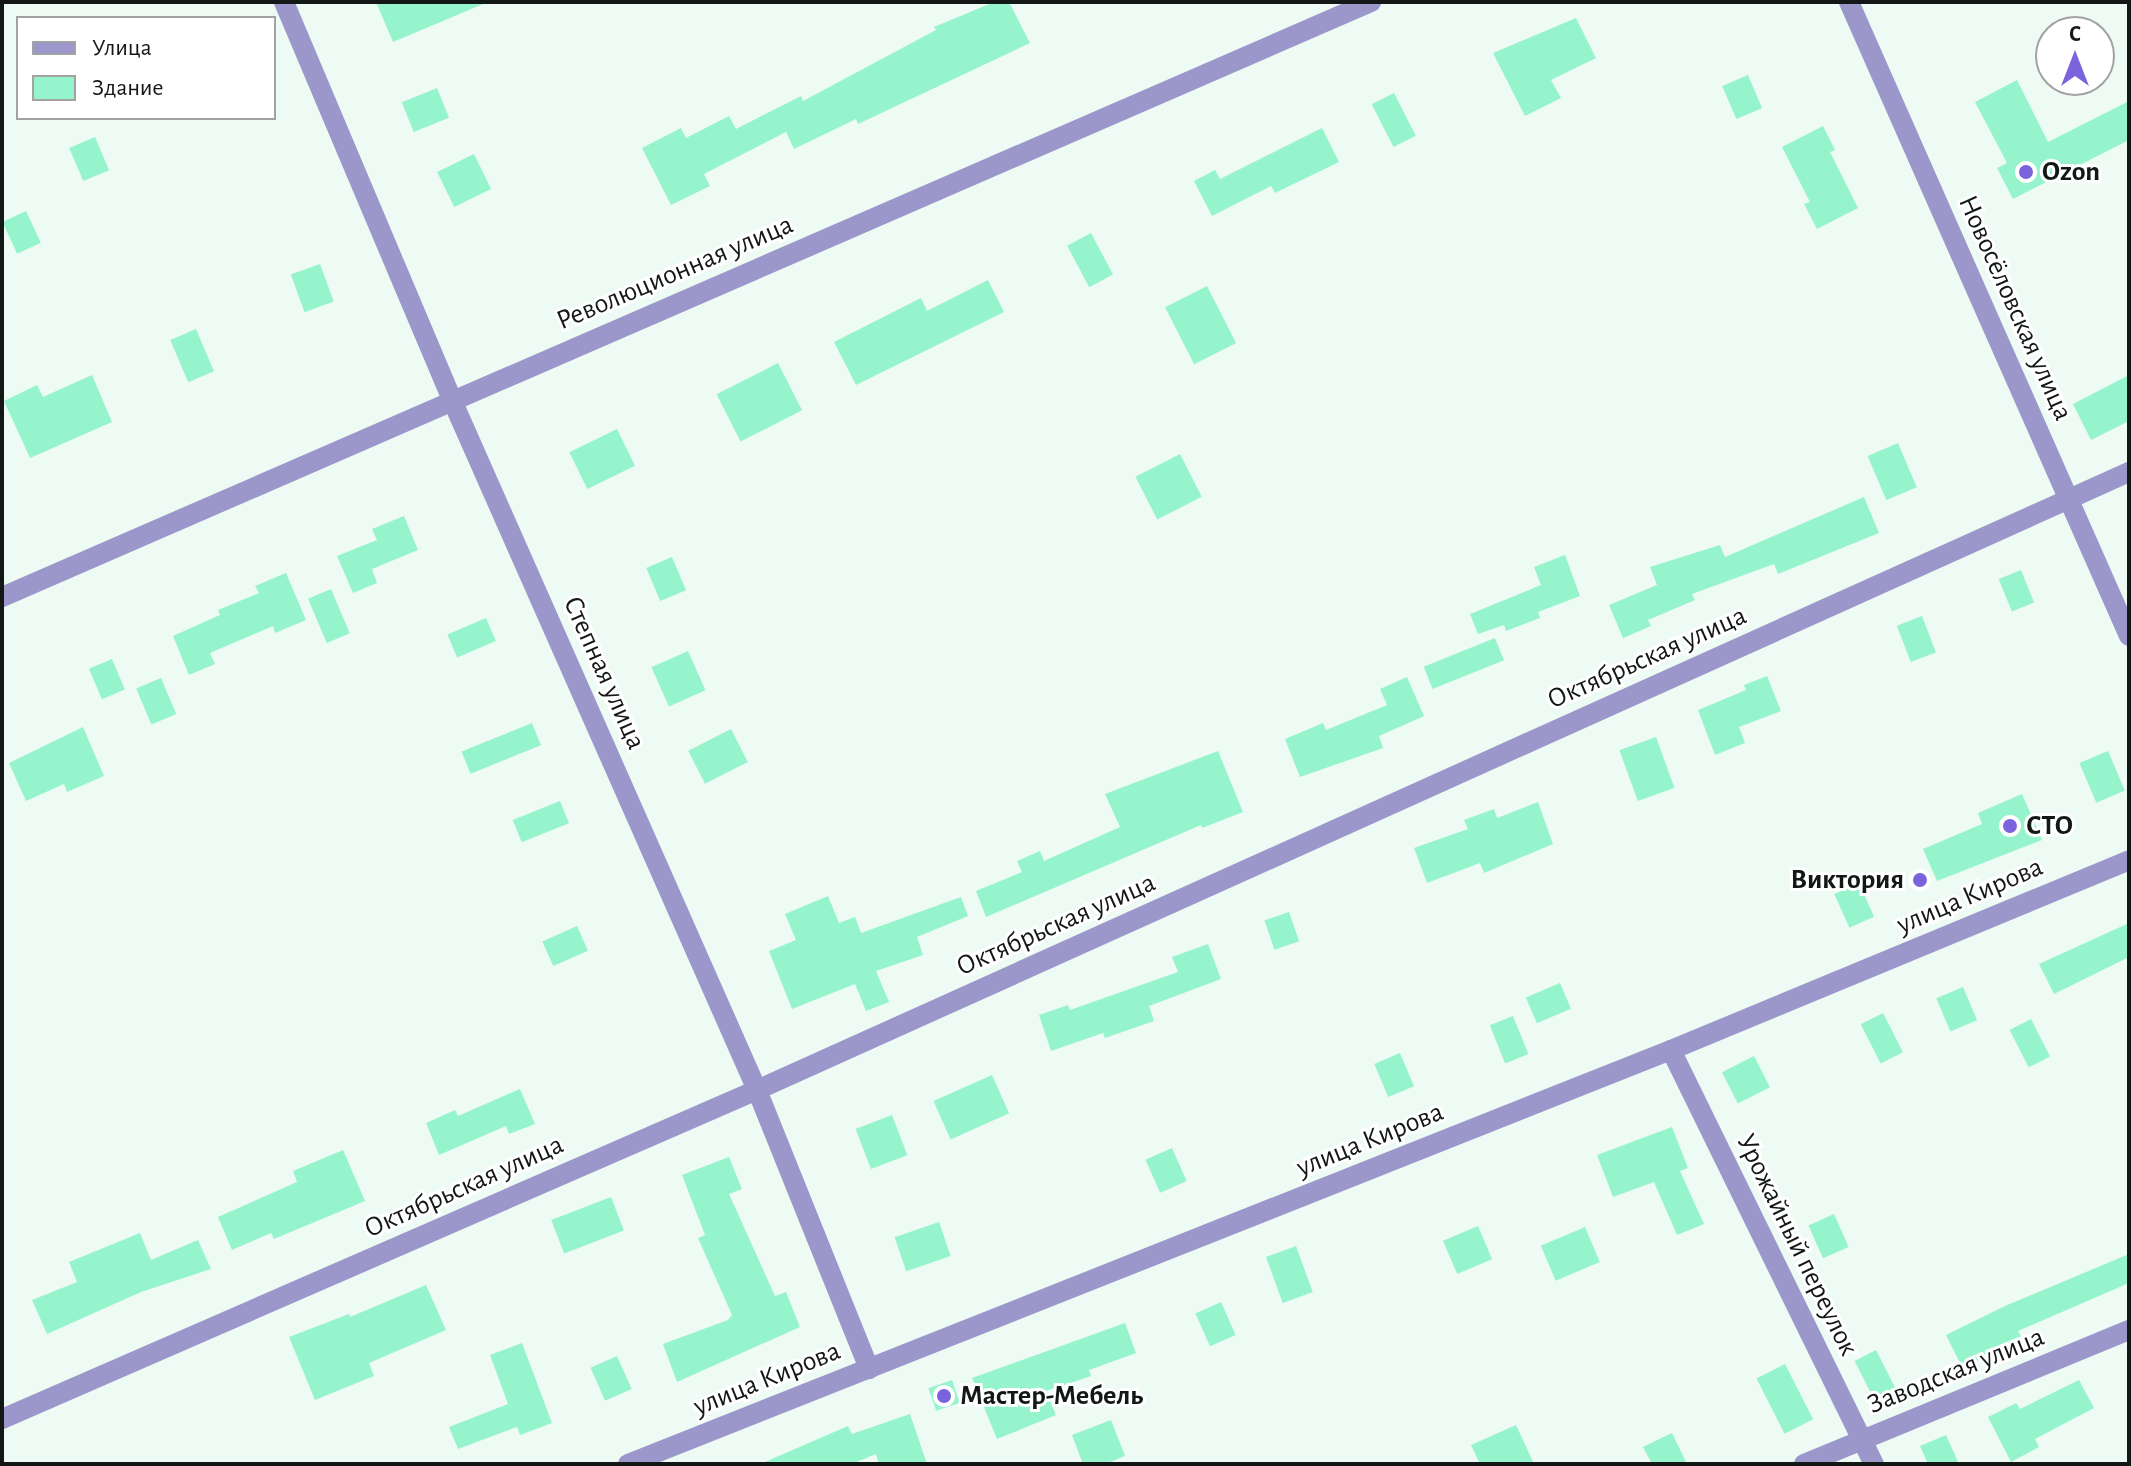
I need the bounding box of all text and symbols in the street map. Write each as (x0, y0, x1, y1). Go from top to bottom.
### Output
legend (16, 16, 276, 120)
north arrow (2035, 16, 2115, 96)
text: С (2069, 23, 2081, 45)
text: Улица (92, 36, 152, 60)
text: Здание (92, 76, 163, 100)
place label: Ozon (2042, 155, 2100, 189)
marker: Ozon (2017, 163, 2035, 181)
street label: Новосёловская улица (1950, 190, 2080, 426)
street label: Революционная улица (552, 208, 798, 338)
street label: Степная улица (555, 591, 653, 755)
street label: Октябрьская улица (1542, 599, 1752, 717)
place label: СТО (2026, 809, 2073, 843)
marker: СТО (2001, 817, 2019, 835)
street label: улица Кирова (1892, 850, 2048, 942)
place label: Виктория (1791, 863, 1904, 897)
street label: Октябрьская улица (951, 866, 1161, 984)
marker: Виктория (1911, 871, 1929, 889)
street label: улица Кирова (1292, 1095, 1448, 1185)
street label: Октябрьская улица (359, 1128, 569, 1246)
street label: Урожайный переулок (1729, 1129, 1865, 1361)
street label: Заводская улица (1863, 1320, 2049, 1422)
street label: улица Кирова (689, 1334, 845, 1424)
place label: Мастер-Мебель (960, 1379, 1143, 1413)
marker: Мастер-Мебель (935, 1387, 953, 1405)

